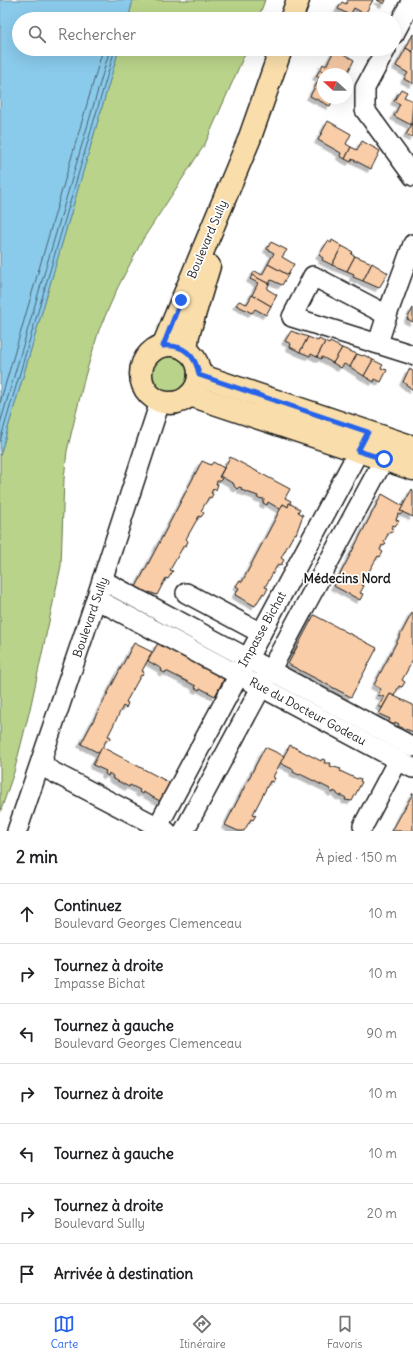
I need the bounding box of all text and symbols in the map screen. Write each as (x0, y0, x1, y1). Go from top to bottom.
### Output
search box (12, 12, 401, 56)
icon: search (26, 23, 48, 45)
text: Rechercher (58, 25, 136, 44)
north arrow (317, 68, 353, 104)
street label: Boulevard Sully (184, 197, 230, 281)
route end (172, 291, 190, 309)
route start (375, 450, 393, 468)
district label: Médecins Nord (303, 570, 391, 587)
street label: Boulevard Sully (69, 575, 111, 659)
street label: Impasse Bichat (235, 589, 289, 669)
street label: Rue du Docteur Godeau (247, 674, 369, 748)
text: 2 min (16, 846, 58, 868)
text: À pied · 150 m (316, 849, 397, 866)
text: Continuez (54, 896, 122, 915)
icon: ahead (16, 903, 38, 925)
text: 10 m (369, 905, 397, 922)
text: Boulevard Georges Clemenceau (54, 915, 242, 932)
text: Tournez à droite (54, 956, 163, 975)
icon: right (16, 963, 38, 985)
text: 10 m (369, 965, 397, 982)
text: Impasse Bichat (54, 975, 145, 992)
text: Tournez à gauche (54, 1016, 174, 1035)
icon: left (16, 1023, 38, 1045)
text: 90 m (366, 1025, 397, 1042)
text: Boulevard Georges Clemenceau (54, 1035, 242, 1052)
icon: right (16, 1083, 38, 1105)
text: Tournez à droite (54, 1084, 163, 1103)
text: 10 m (369, 1085, 397, 1102)
icon: left (16, 1143, 38, 1165)
text: Tournez à gauche (54, 1144, 174, 1163)
text: 10 m (369, 1145, 397, 1162)
text: Tournez à droite (54, 1196, 163, 1215)
icon: right (16, 1203, 38, 1225)
text: 20 m (367, 1205, 397, 1222)
text: Boulevard Sully (54, 1215, 145, 1232)
icon: arrive (16, 1263, 38, 1285)
text: Arrivée à destination (54, 1264, 193, 1283)
tab: Carte (51, 1313, 78, 1351)
tab: Itinéraire (179, 1313, 226, 1351)
tab: Favoris (327, 1313, 362, 1351)

